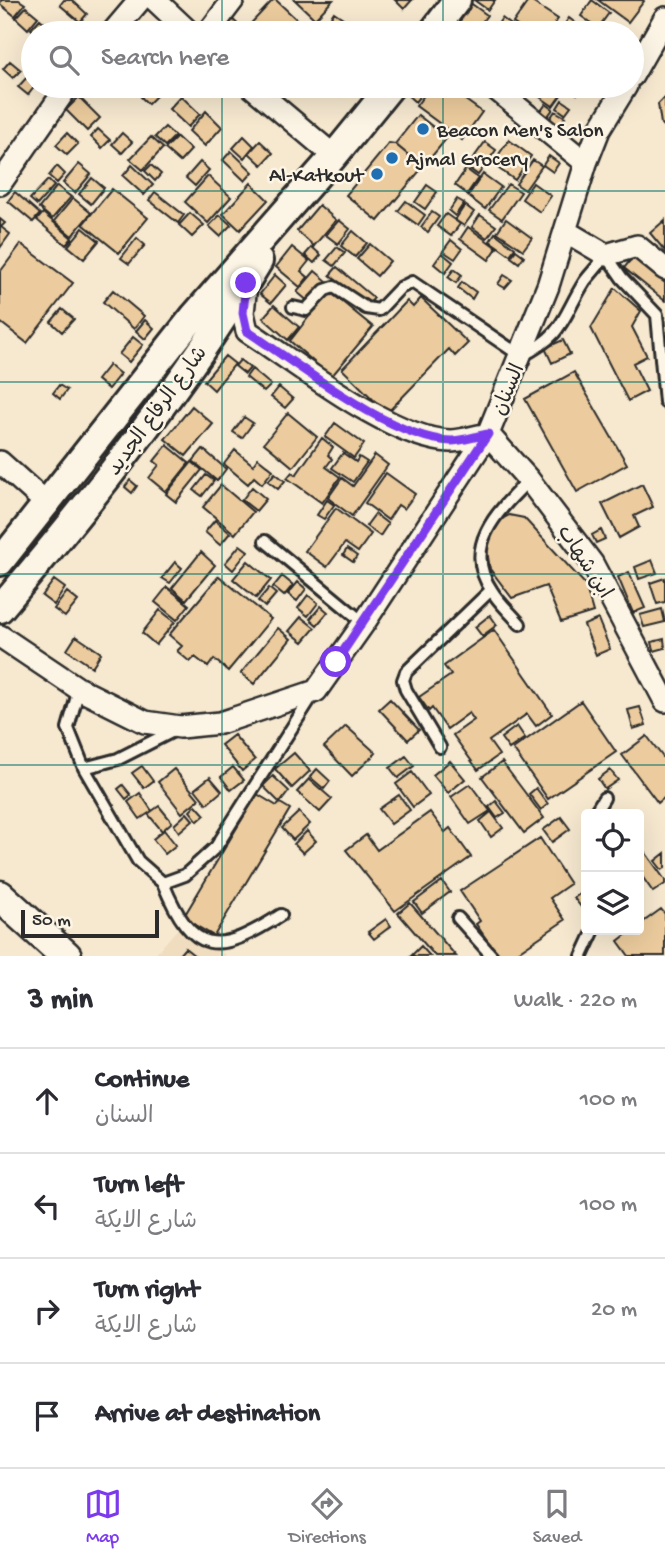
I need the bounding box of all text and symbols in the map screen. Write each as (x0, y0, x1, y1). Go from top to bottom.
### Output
search box (21, 21, 644, 98)
icon: search (45, 41, 83, 79)
text: Search here (101, 44, 229, 75)
place label: Beacon Men's Salon (436, 120, 604, 145)
marker: Beacon Men's Salon (415, 121, 431, 137)
place label: Ajmal Grocery (406, 149, 528, 174)
marker: Ajmal Grocery (384, 150, 400, 166)
place label: Al-Katkout (269, 165, 365, 190)
marker: Al-Katkout (369, 166, 385, 182)
route end (230, 267, 261, 298)
street label: شارع الرفاع الجديد (103, 342, 214, 482)
street label: السنان (488, 361, 532, 420)
street label: ابن شهاب (550, 521, 616, 604)
route start (320, 646, 351, 677)
map controls (581, 809, 644, 935)
button: locate (581, 809, 644, 872)
button: layers (581, 872, 644, 935)
scale bar (21, 907, 159, 939)
text: 50 m (32, 910, 71, 933)
text: 3 min (28, 984, 93, 1019)
text: Walk · 220 m (514, 988, 637, 1015)
text: Continue (95, 1066, 189, 1097)
icon: ahead (28, 1082, 66, 1120)
text: 100 m (580, 1087, 637, 1114)
text: السنان (95, 1104, 154, 1131)
text: Turn left (95, 1171, 183, 1202)
icon: left (28, 1187, 66, 1225)
text: 100 m (580, 1192, 637, 1219)
text: شارع الايكة (95, 1209, 197, 1236)
text: Turn right (95, 1276, 199, 1307)
icon: right (28, 1292, 66, 1330)
text: 20 m (591, 1297, 637, 1324)
text: شارع الايكة (95, 1314, 197, 1341)
icon: arrive (28, 1397, 66, 1435)
text: Arrive at destination (95, 1400, 320, 1431)
tab: Map (84, 1485, 122, 1550)
tab: Directions (289, 1485, 366, 1550)
tab: Saved (533, 1485, 581, 1550)

